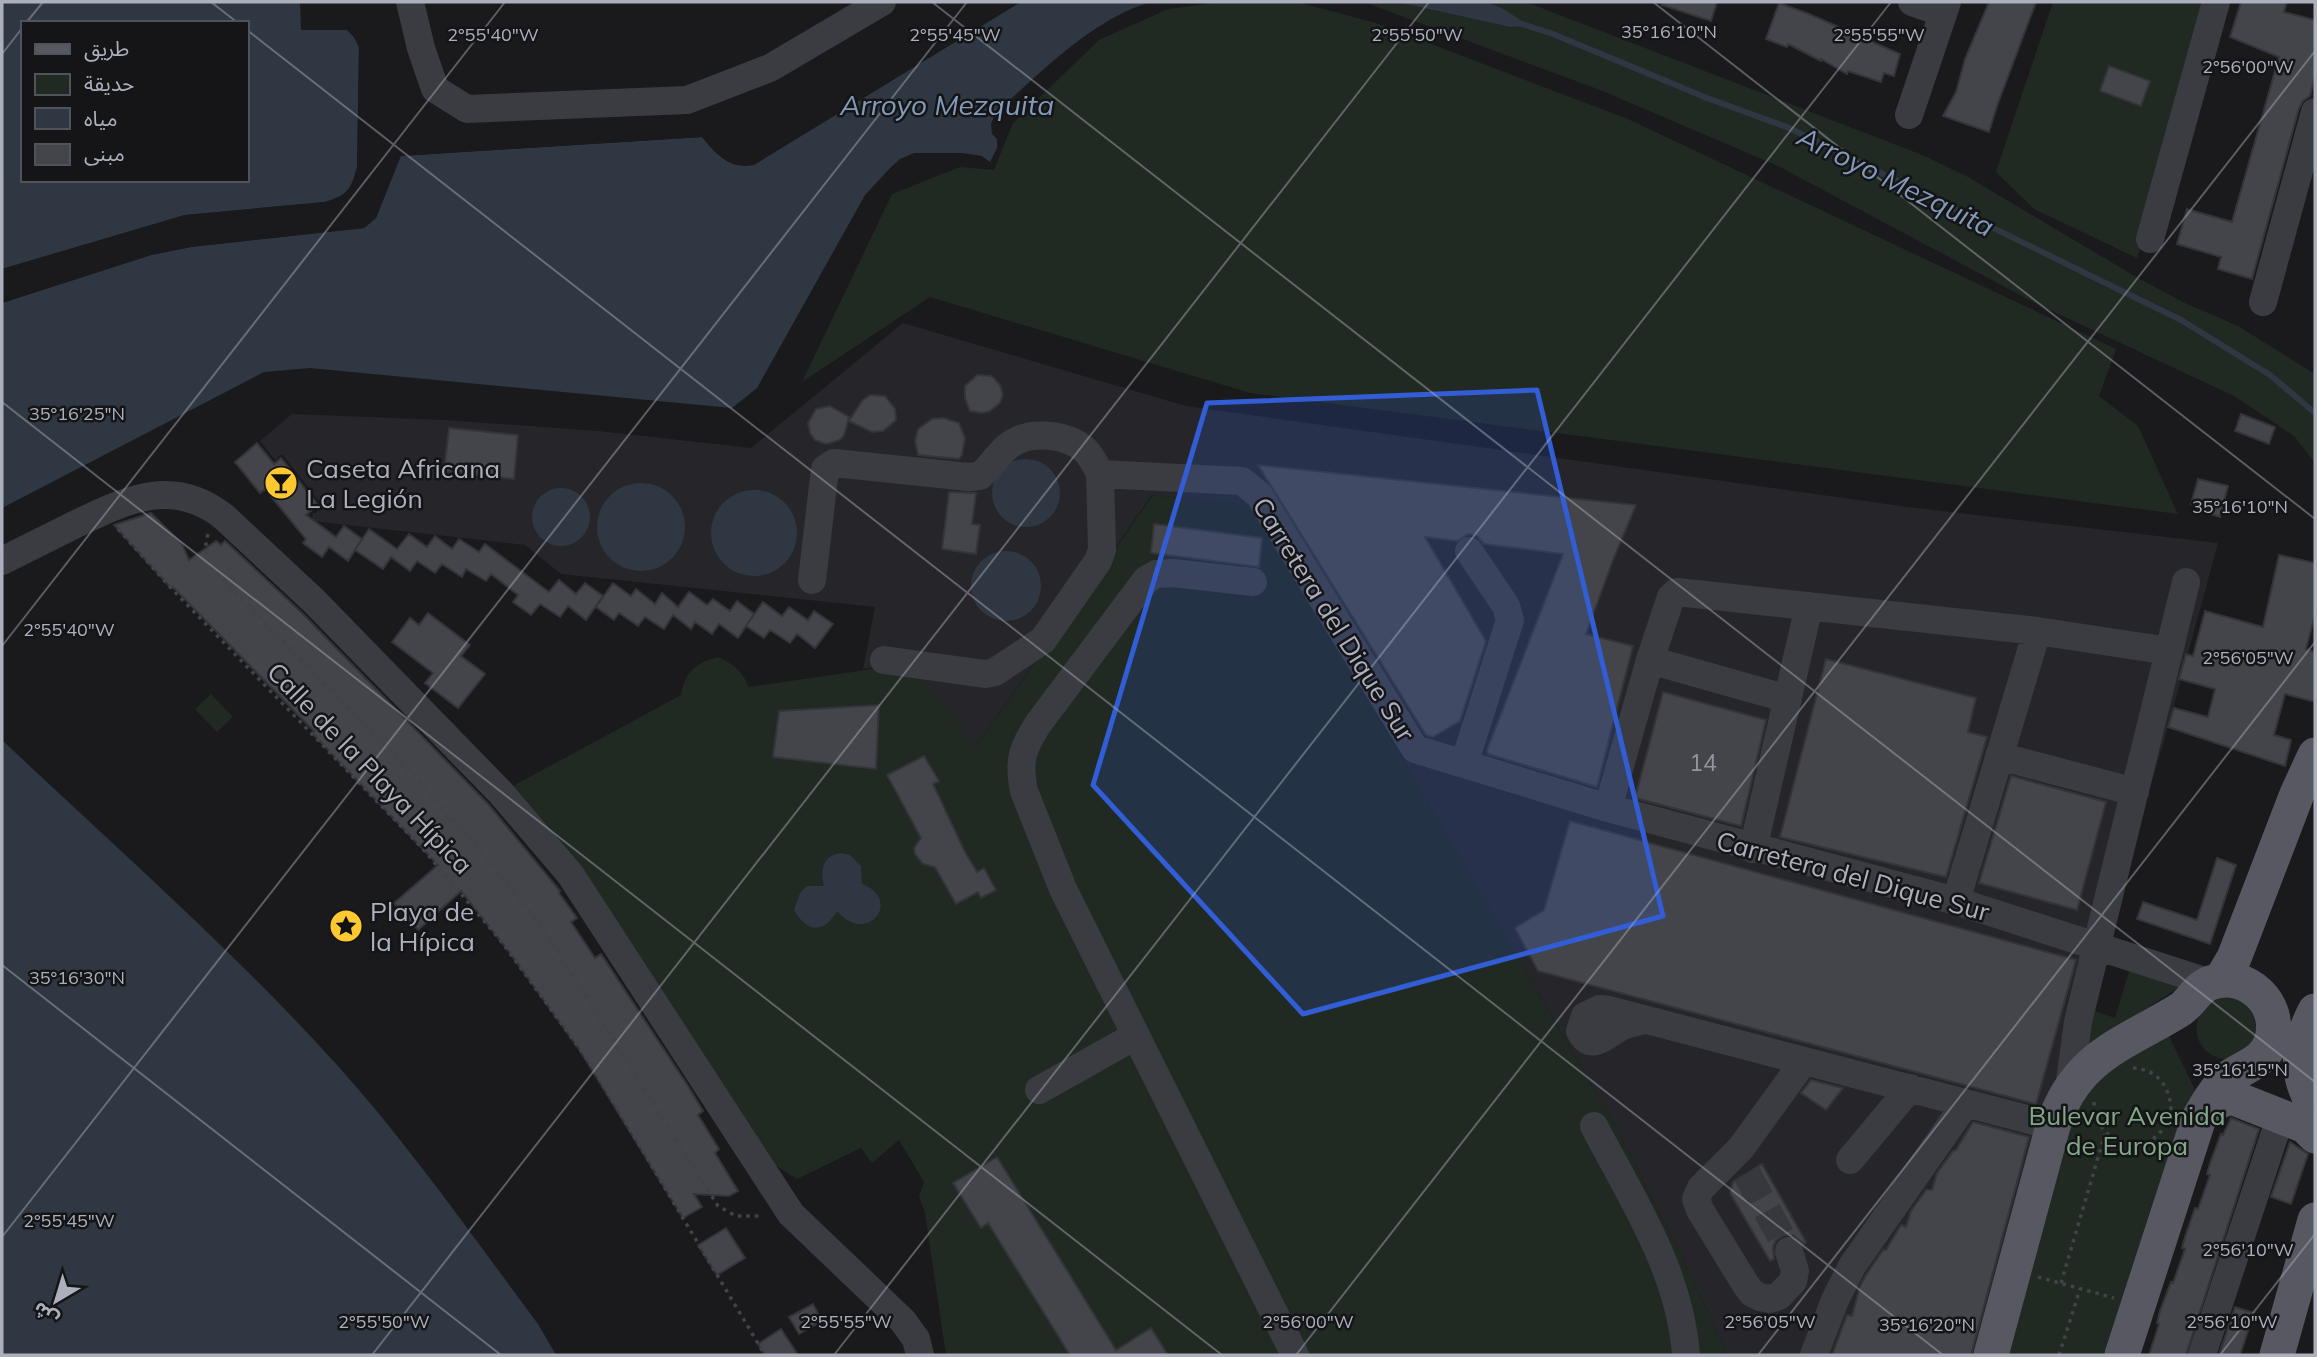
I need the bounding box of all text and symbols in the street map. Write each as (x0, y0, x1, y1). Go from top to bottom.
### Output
text: 35°16'10"N (1621, 20, 1717, 43)
legend (21, 21, 248, 182)
text: 2°55'40"W (447, 23, 539, 46)
text: 2°55'45"W (909, 23, 1001, 46)
text: 2°55'50"W (1371, 23, 1463, 46)
text: 2°55'55"W (1833, 23, 1925, 46)
text: طريق (84, 35, 129, 62)
text: 2°56'00"W (2202, 55, 2294, 78)
text: حديقة (84, 70, 134, 96)
water label: Arroyo Mezquita (839, 87, 1054, 122)
text: مياه (84, 105, 117, 131)
water label: Arroyo Mezquita (1791, 118, 2000, 244)
text: مبنى (84, 140, 125, 166)
text: 35°16'25"N (29, 402, 125, 425)
place label: Caseta Africana La Legión (306, 452, 500, 515)
bar icon: Caseta Africana La Legión (262, 464, 300, 502)
street label: Carretera del Dique Sur (1246, 491, 1423, 747)
text: 35°16'10"N (2192, 495, 2288, 518)
text: 2°55'40"W (23, 618, 115, 641)
text: 2°56'05"W (2202, 646, 2294, 669)
street label: Calle de la Playa Hípica (260, 655, 480, 881)
house number: 14 (1689, 748, 1717, 777)
street label: Carretera del Dique Sur (1713, 824, 1994, 928)
place label: Playa de la Hípica (370, 895, 475, 958)
place icon: Playa de la Hípica (327, 907, 365, 945)
text: 35°16'30"N (29, 966, 125, 989)
text: 35°16'15"N (2192, 1058, 2288, 1081)
park label: Bulevar Avenida de Europa (2028, 1099, 2226, 1162)
text: 2°55'45"W (23, 1209, 115, 1232)
text: 2°56'10"W (2202, 1238, 2294, 1261)
north arrow (21, 1266, 91, 1336)
text: ش (28, 1297, 63, 1332)
text: 2°55'50"W (338, 1310, 430, 1333)
text: 2°55'55"W (800, 1310, 892, 1333)
text: 2°56'00"W (1262, 1310, 1354, 1333)
text: 2°56'05"W (1724, 1310, 1816, 1333)
text: 2°56'10"W (2186, 1310, 2278, 1333)
text: 35°16'20"N (1879, 1313, 1975, 1336)

